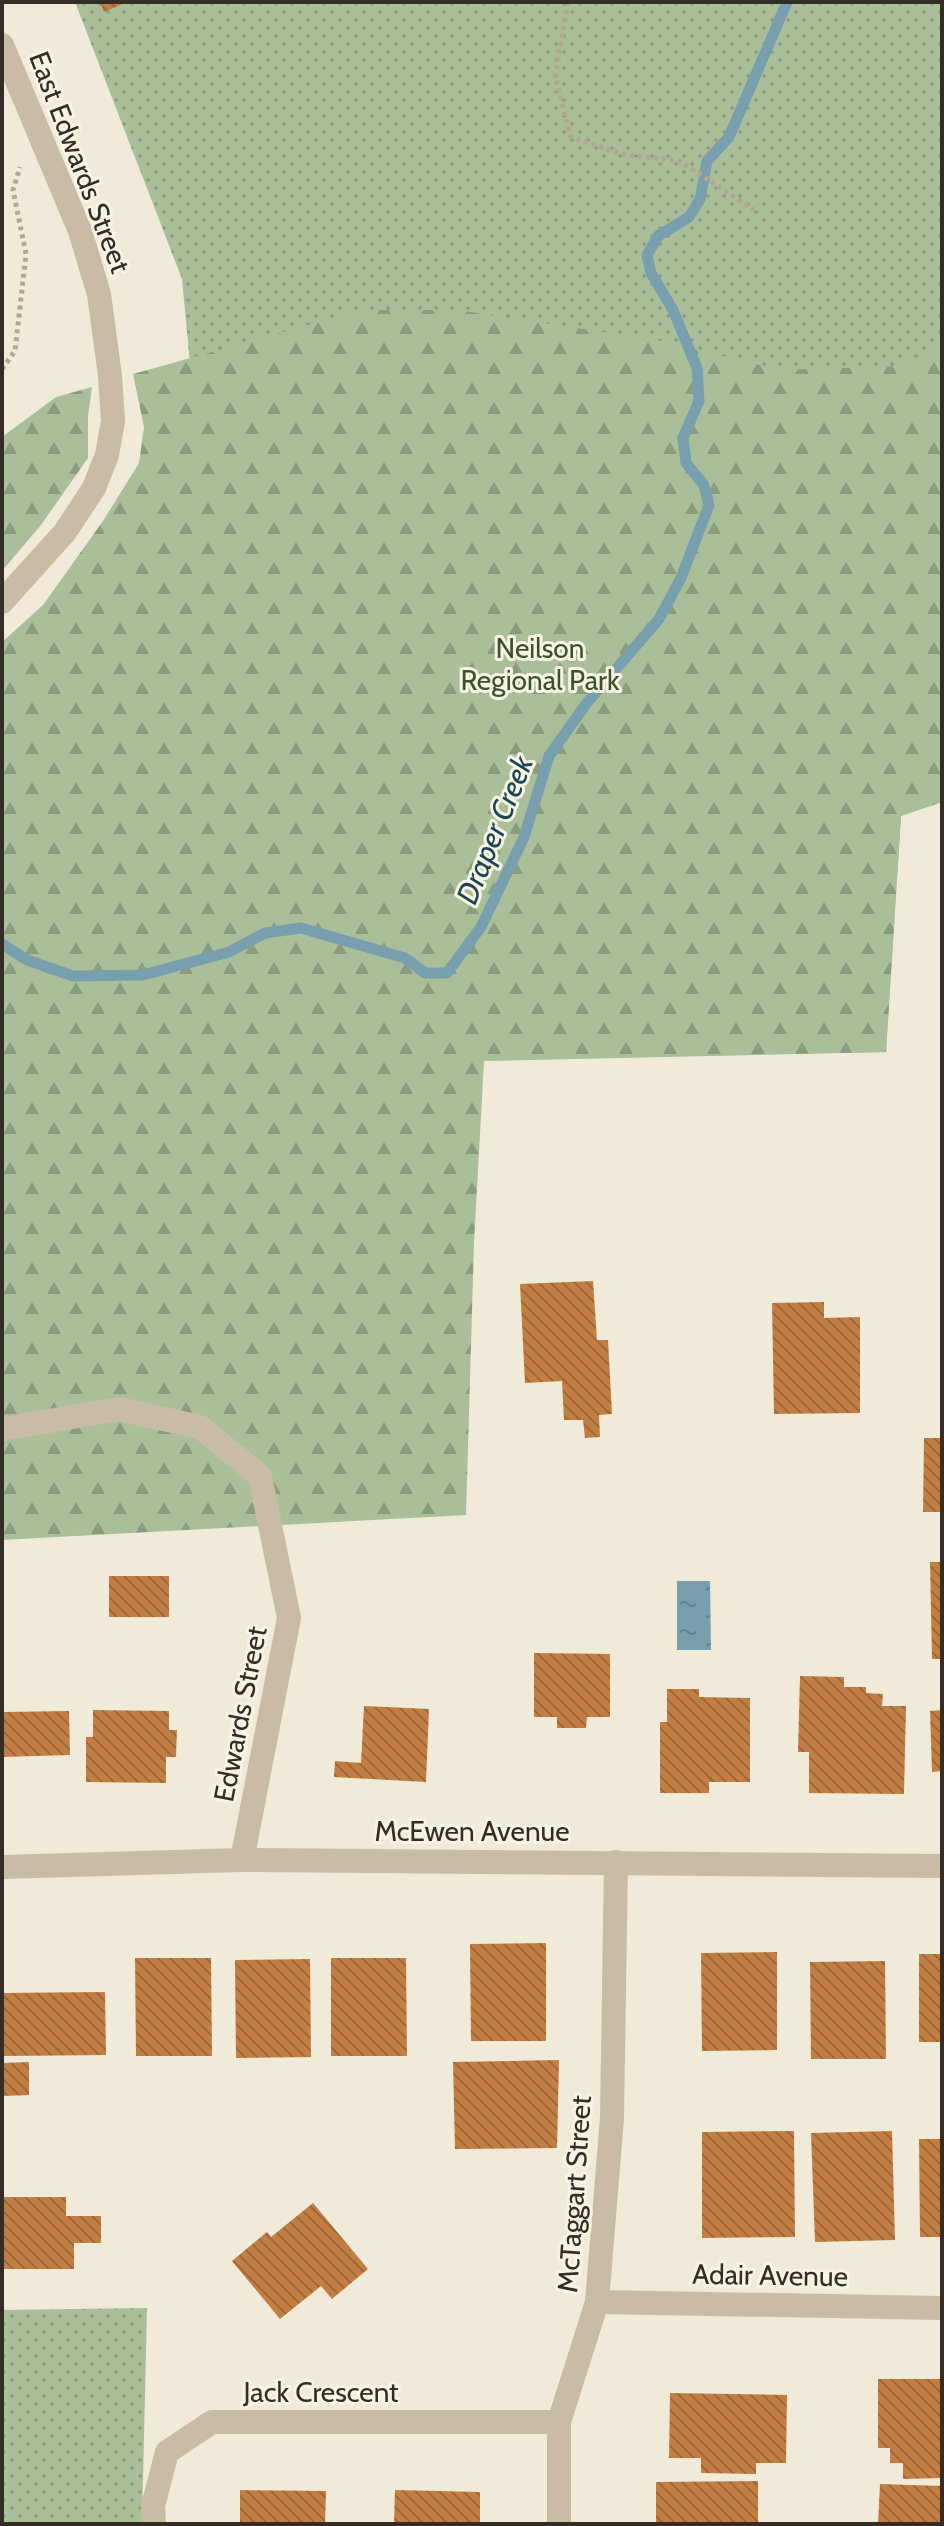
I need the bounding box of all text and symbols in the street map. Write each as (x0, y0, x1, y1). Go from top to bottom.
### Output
street label: East Edwards Street (22, 46, 138, 278)
park label: Neilson Regional Park (461, 631, 620, 697)
water label: Draper Creek (448, 749, 541, 909)
street label: Edwards Street (206, 1623, 274, 1805)
street label: McEwen Avenue (374, 1814, 570, 1848)
street label: McTaggart Street (550, 2094, 598, 2294)
street label: Adair Avenue (692, 2257, 848, 2293)
street label: Jack Crescent (242, 2375, 399, 2409)

